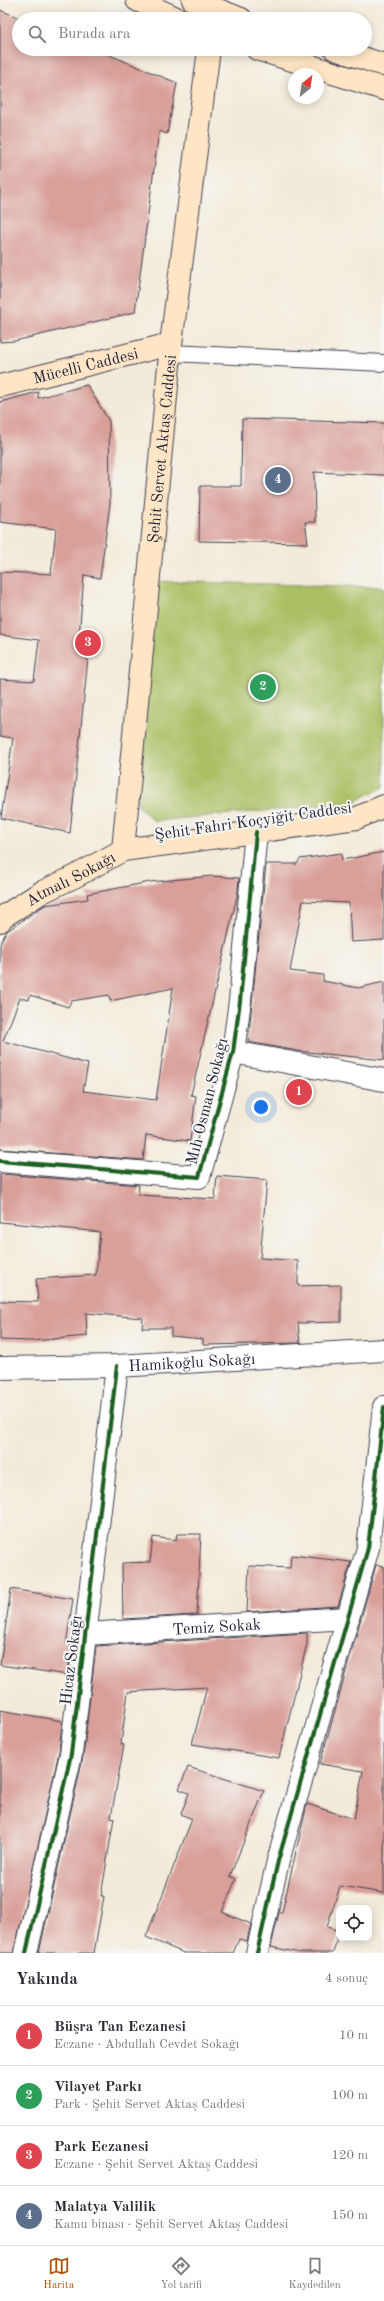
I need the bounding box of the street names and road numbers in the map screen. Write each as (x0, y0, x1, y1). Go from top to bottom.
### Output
street label: Mücelli Caddesi (32, 346, 140, 388)
street label: Şehit Servet Aktaş Caddesi (146, 354, 180, 544)
street label: Şehit Fahri Koçyiğit Caddesi (154, 800, 353, 844)
street label: Atmalı Sokağı (24, 850, 118, 910)
street label: Mıh Osman Sokağı (184, 1037, 231, 1166)
street label: Hamikoğlu Sokağı (128, 1352, 256, 1375)
street label: Hicaz Sokağı (59, 1614, 85, 1706)
street label: Temiz Sokak (172, 1617, 262, 1639)

